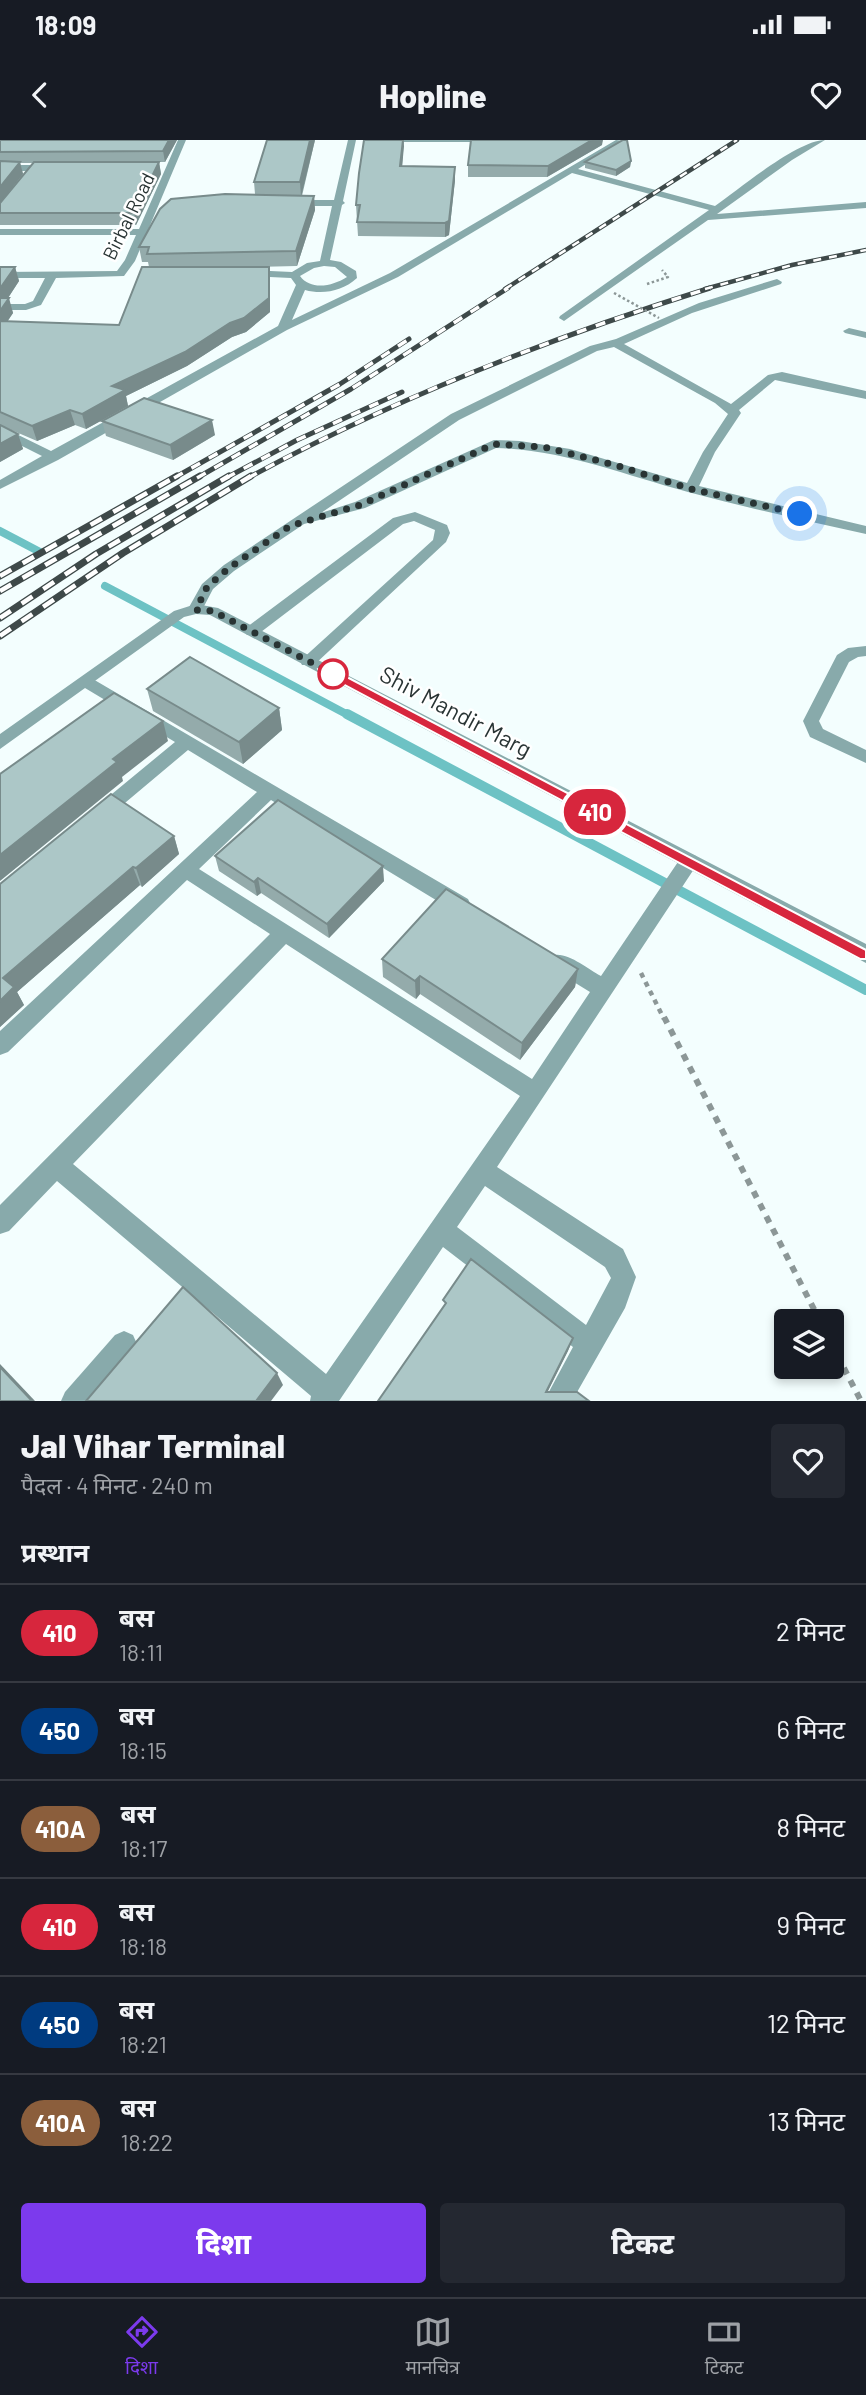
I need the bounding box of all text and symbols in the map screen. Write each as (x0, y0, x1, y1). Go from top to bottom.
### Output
text: 18:09 (35, 9, 96, 40)
icon: back (21, 76, 59, 114)
text: Hopline (379, 76, 487, 114)
icon: heart (807, 76, 845, 114)
street label: Birbal Road (97, 169, 159, 263)
your location (782, 496, 817, 531)
unlabelled marker (318, 659, 348, 689)
street label: Shiv Mandir Marg (375, 659, 537, 763)
line badge: 410 (555, 789, 635, 835)
text: 410 (578, 797, 612, 826)
map controls (774, 1309, 844, 1379)
button: layers (774, 1309, 844, 1379)
button: heart (771, 1424, 845, 1498)
text: Jal Vihar Terminal (21, 1425, 285, 1465)
text: पैदल · 4 मिनट · 240 m (21, 1471, 213, 1499)
text: प्रस्थान (21, 1536, 89, 1567)
text: बस (119, 1601, 154, 1632)
text: 2 मिनट (776, 1615, 845, 1646)
text: 410 (42, 1618, 77, 1647)
text: 18:11 (119, 1638, 163, 1666)
text: बस (119, 1699, 154, 1730)
text: 6 मिनट (777, 1713, 845, 1744)
text: 450 (39, 1716, 80, 1745)
text: 18:15 (119, 1736, 167, 1764)
text: बस (121, 1797, 156, 1828)
text: 8 मिनट (776, 1811, 845, 1842)
text: 410A (35, 1814, 86, 1843)
text: 18:17 (121, 1834, 167, 1862)
text: बस (119, 1895, 154, 1926)
text: 9 मिनट (776, 1909, 845, 1940)
text: 410 (42, 1912, 77, 1941)
text: 18:18 (119, 1932, 167, 1960)
text: बस (119, 1993, 154, 2024)
text: 12 मिनट (767, 2007, 845, 2038)
text: 450 (39, 2010, 80, 2039)
text: 18:21 (119, 2030, 167, 2058)
text: बस (121, 2091, 156, 2122)
text: 13 मिनट (767, 2105, 845, 2136)
text: 410A (35, 2108, 86, 2137)
text: 18:22 (121, 2128, 173, 2156)
button: दिशा (21, 2203, 426, 2283)
button: टिकट (440, 2203, 845, 2283)
tab: दिशा (123, 2313, 161, 2382)
tab: मानचित्र (406, 2313, 460, 2382)
tab: टिकट (705, 2313, 743, 2382)

